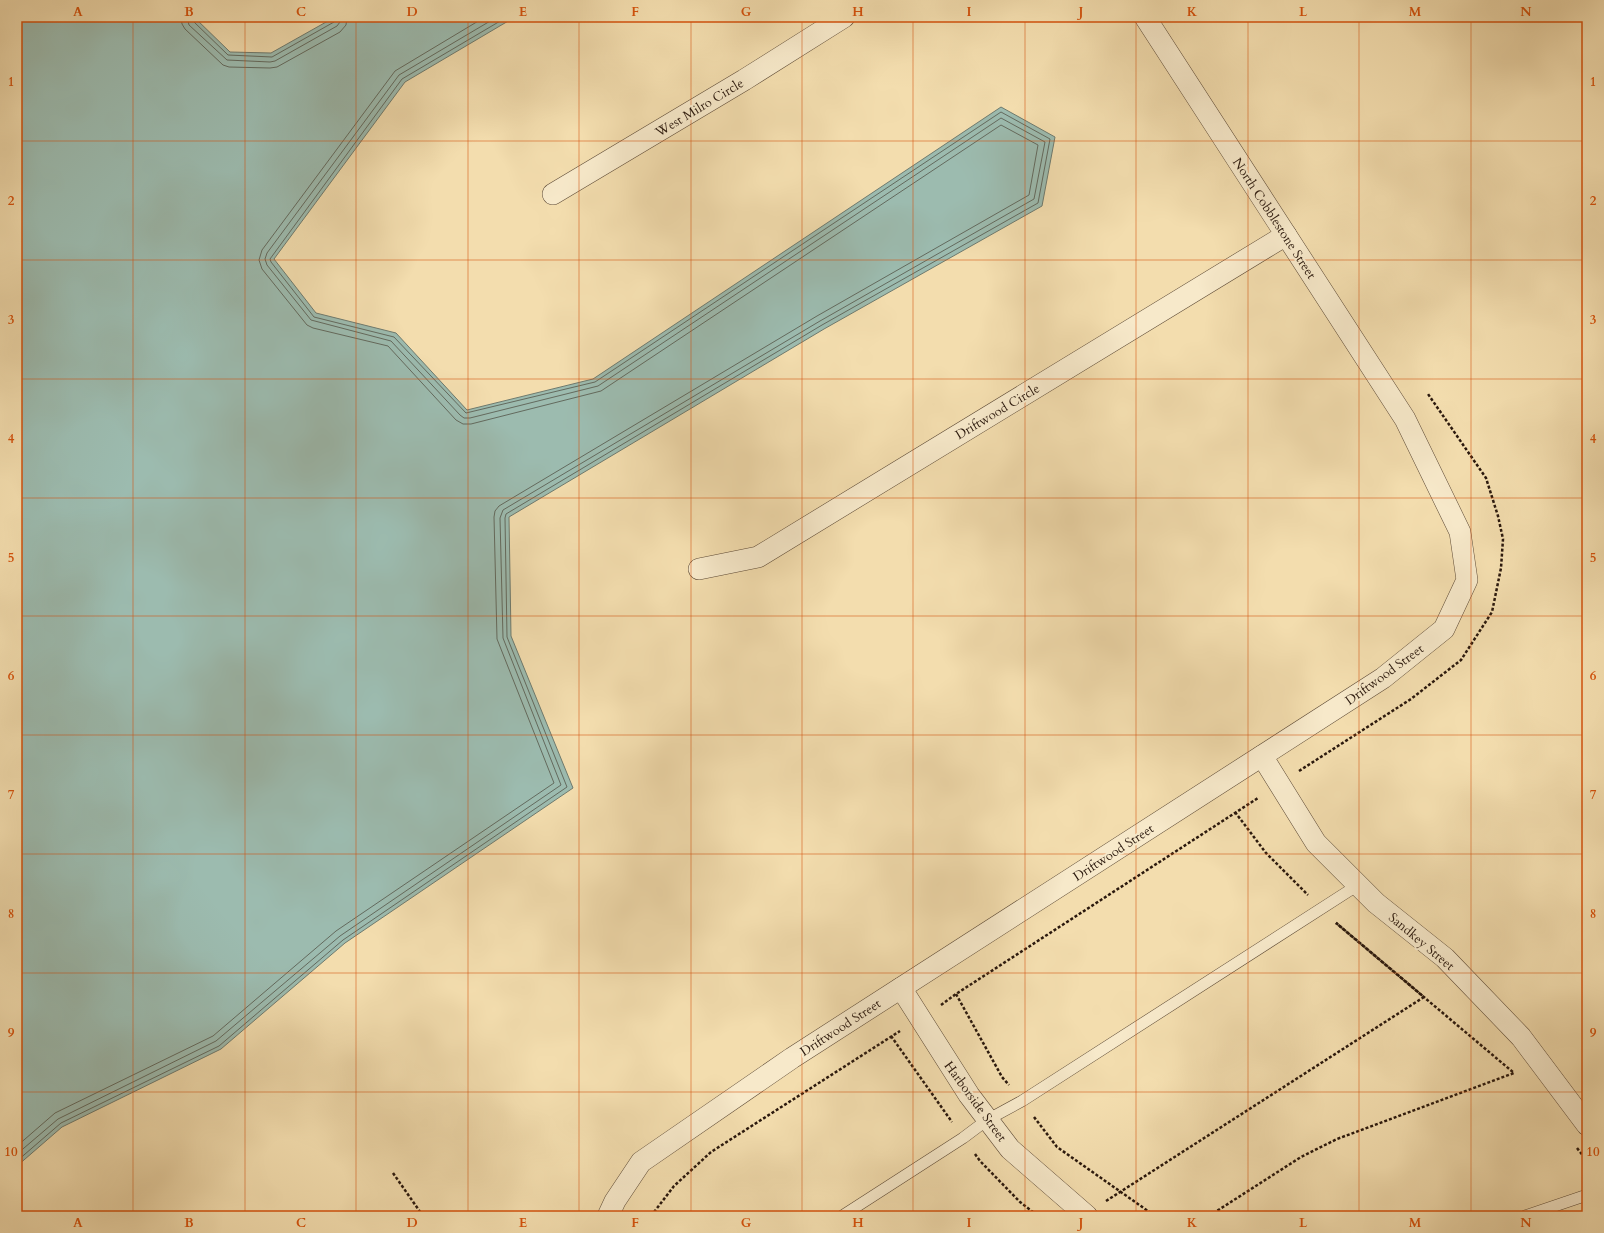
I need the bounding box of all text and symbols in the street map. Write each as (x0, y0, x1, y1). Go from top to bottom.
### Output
text: A (73, 3, 83, 21)
text: B (184, 3, 194, 21)
text: C (296, 3, 306, 21)
text: D (406, 3, 418, 21)
text: E (519, 3, 527, 21)
text: F (631, 3, 639, 21)
text: G (741, 3, 752, 21)
text: H (852, 3, 864, 21)
text: I (966, 3, 972, 21)
text: J (1077, 3, 1084, 21)
text: K (1187, 3, 1198, 21)
text: L (1299, 3, 1308, 21)
text: M (1409, 3, 1422, 21)
text: N (1520, 3, 1532, 21)
text: 1 (8, 73, 14, 91)
text: 1 (1590, 73, 1596, 91)
street label: West Milro Circle (651, 74, 747, 142)
street label: North Cobblestone Street (1228, 154, 1320, 283)
text: 2 (8, 192, 15, 210)
text: 2 (1590, 192, 1597, 210)
text: 3 (8, 311, 15, 329)
text: 3 (1590, 311, 1597, 329)
street label: Driftwood Circle (952, 380, 1043, 444)
text: 4 (8, 430, 15, 448)
text: 4 (1590, 430, 1597, 448)
text: 5 (8, 549, 14, 567)
text: 5 (1590, 549, 1596, 567)
street label: Driftwood Street (1342, 640, 1428, 709)
text: 6 (8, 667, 15, 685)
text: 6 (1590, 667, 1597, 685)
text: 7 (8, 786, 15, 804)
text: 7 (1590, 786, 1597, 804)
street label: Driftwood Street (1070, 820, 1158, 886)
text: 8 (8, 905, 14, 923)
text: 8 (1590, 905, 1596, 923)
street label: Sandkey Street (1385, 909, 1458, 975)
street label: Driftwood Street (797, 995, 885, 1061)
text: 9 (8, 1024, 15, 1042)
text: 9 (1590, 1024, 1597, 1042)
street label: Harborside Street (940, 1058, 1011, 1146)
text: 10 (4, 1143, 18, 1161)
text: 10 (1586, 1143, 1600, 1161)
text: A (73, 1214, 83, 1232)
text: B (184, 1214, 194, 1232)
text: C (296, 1214, 306, 1232)
text: D (406, 1214, 418, 1232)
text: E (519, 1214, 527, 1232)
text: F (631, 1214, 639, 1232)
text: G (741, 1214, 752, 1232)
text: H (852, 1214, 864, 1232)
text: I (966, 1214, 972, 1232)
text: J (1077, 1214, 1084, 1232)
text: K (1187, 1214, 1198, 1232)
text: L (1299, 1214, 1308, 1232)
text: M (1409, 1214, 1422, 1232)
text: N (1520, 1214, 1532, 1232)

